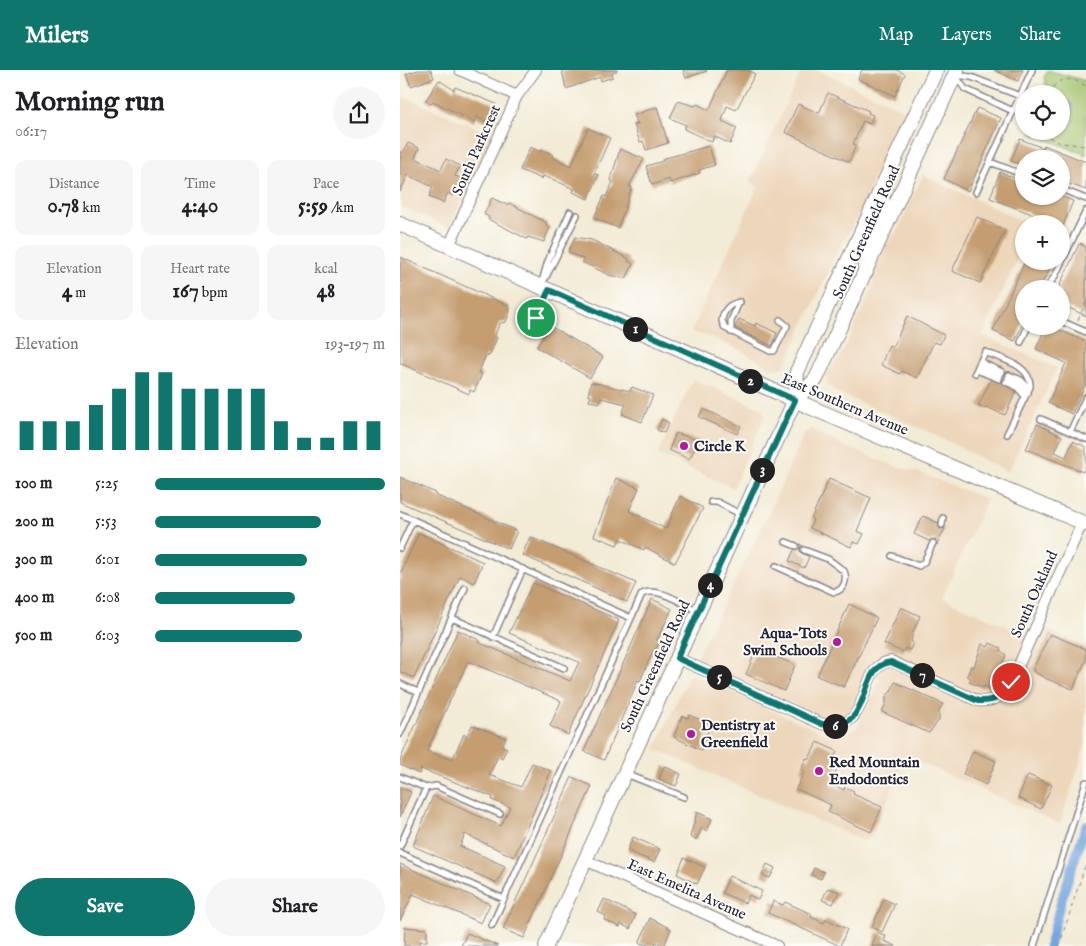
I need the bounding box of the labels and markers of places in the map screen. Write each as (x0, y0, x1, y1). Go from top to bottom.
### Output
pin (515, 297, 557, 339)
pin: 1 (622, 316, 648, 342)
pin: 2 (738, 368, 762, 394)
place label: Circle K (694, 437, 747, 456)
marker: Circle K (678, 440, 690, 452)
pin: 3 (750, 458, 774, 482)
pin: 4 (698, 572, 722, 598)
place label: Aqua-Tots Swim Schools (743, 624, 828, 660)
marker: Aqua-Tots Swim Schools (831, 636, 843, 648)
pin (990, 661, 1032, 703)
pin: 7 (910, 662, 934, 688)
pin: 5 (706, 664, 732, 690)
pin: 6 (822, 714, 848, 738)
place label: Dentistry at Greenfield (701, 716, 776, 752)
marker: Dentistry at Greenfield (685, 728, 697, 740)
place label: Red Mountain Endodontics (829, 753, 920, 789)
marker: Red Mountain Endodontics (813, 765, 825, 777)

